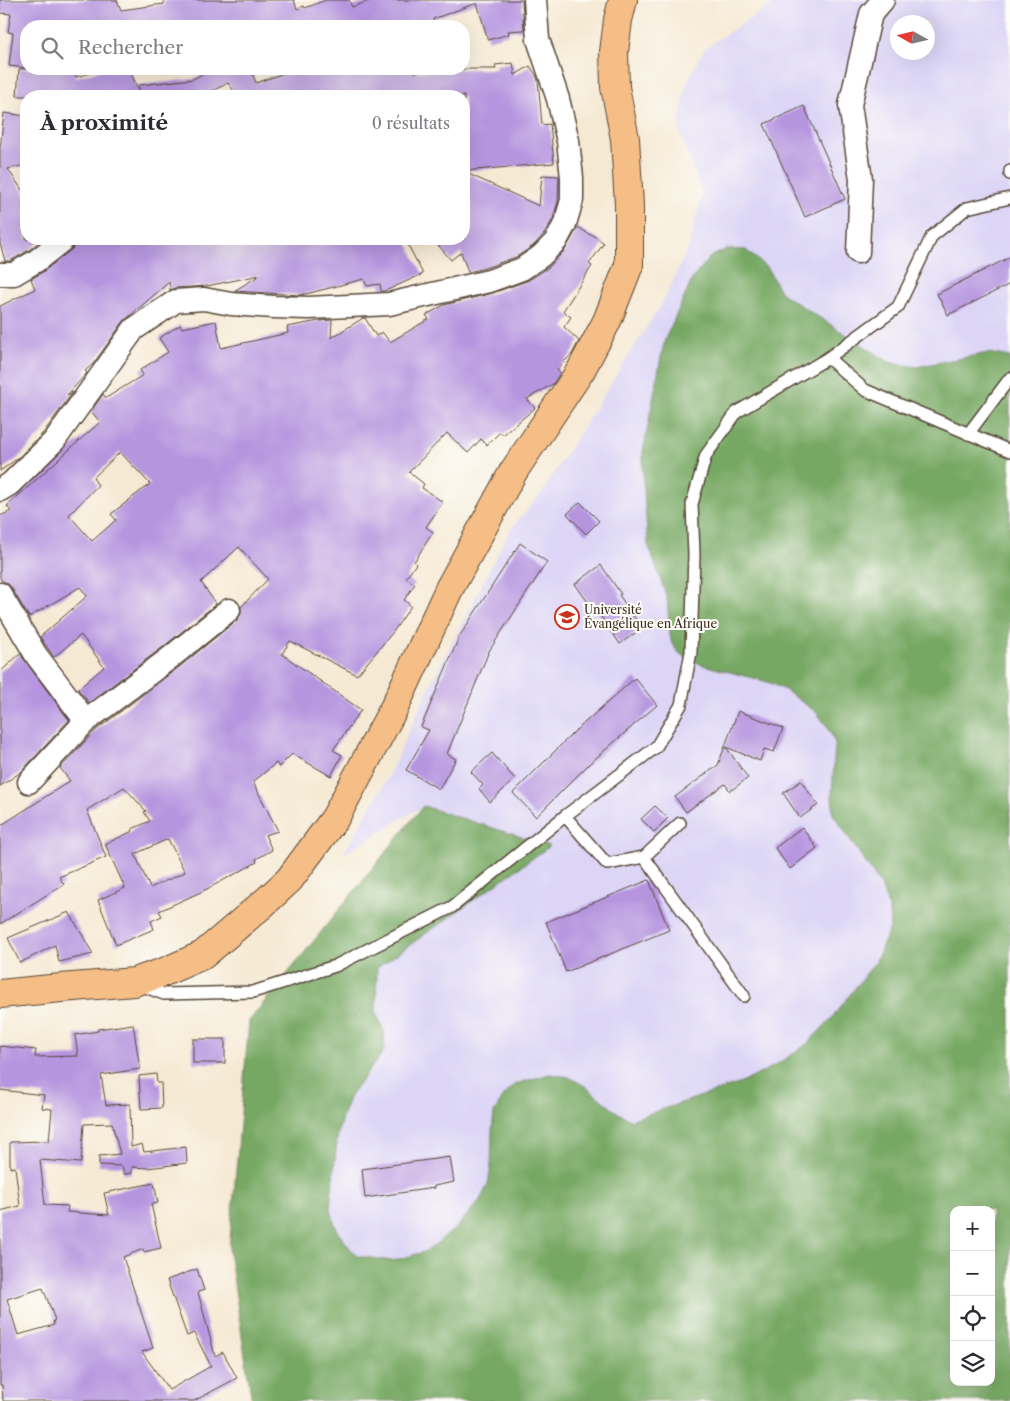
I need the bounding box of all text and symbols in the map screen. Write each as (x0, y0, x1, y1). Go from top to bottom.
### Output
north arrow (890, 15, 935, 60)
search box (20, 20, 470, 75)
icon: search (38, 34, 66, 62)
text: Rechercher (78, 36, 183, 59)
text: À proximité (40, 110, 168, 135)
text: 0 résultats (372, 113, 450, 133)
place label: Université Évangélique en Afrique (584, 602, 717, 631)
school or university icon: Université Évangélique en Afrique (554, 604, 580, 630)
map controls (950, 1206, 995, 1386)
button: + (950, 1206, 995, 1251)
button: − (950, 1251, 995, 1296)
button: locate (950, 1296, 995, 1341)
button: layers (950, 1341, 995, 1386)

